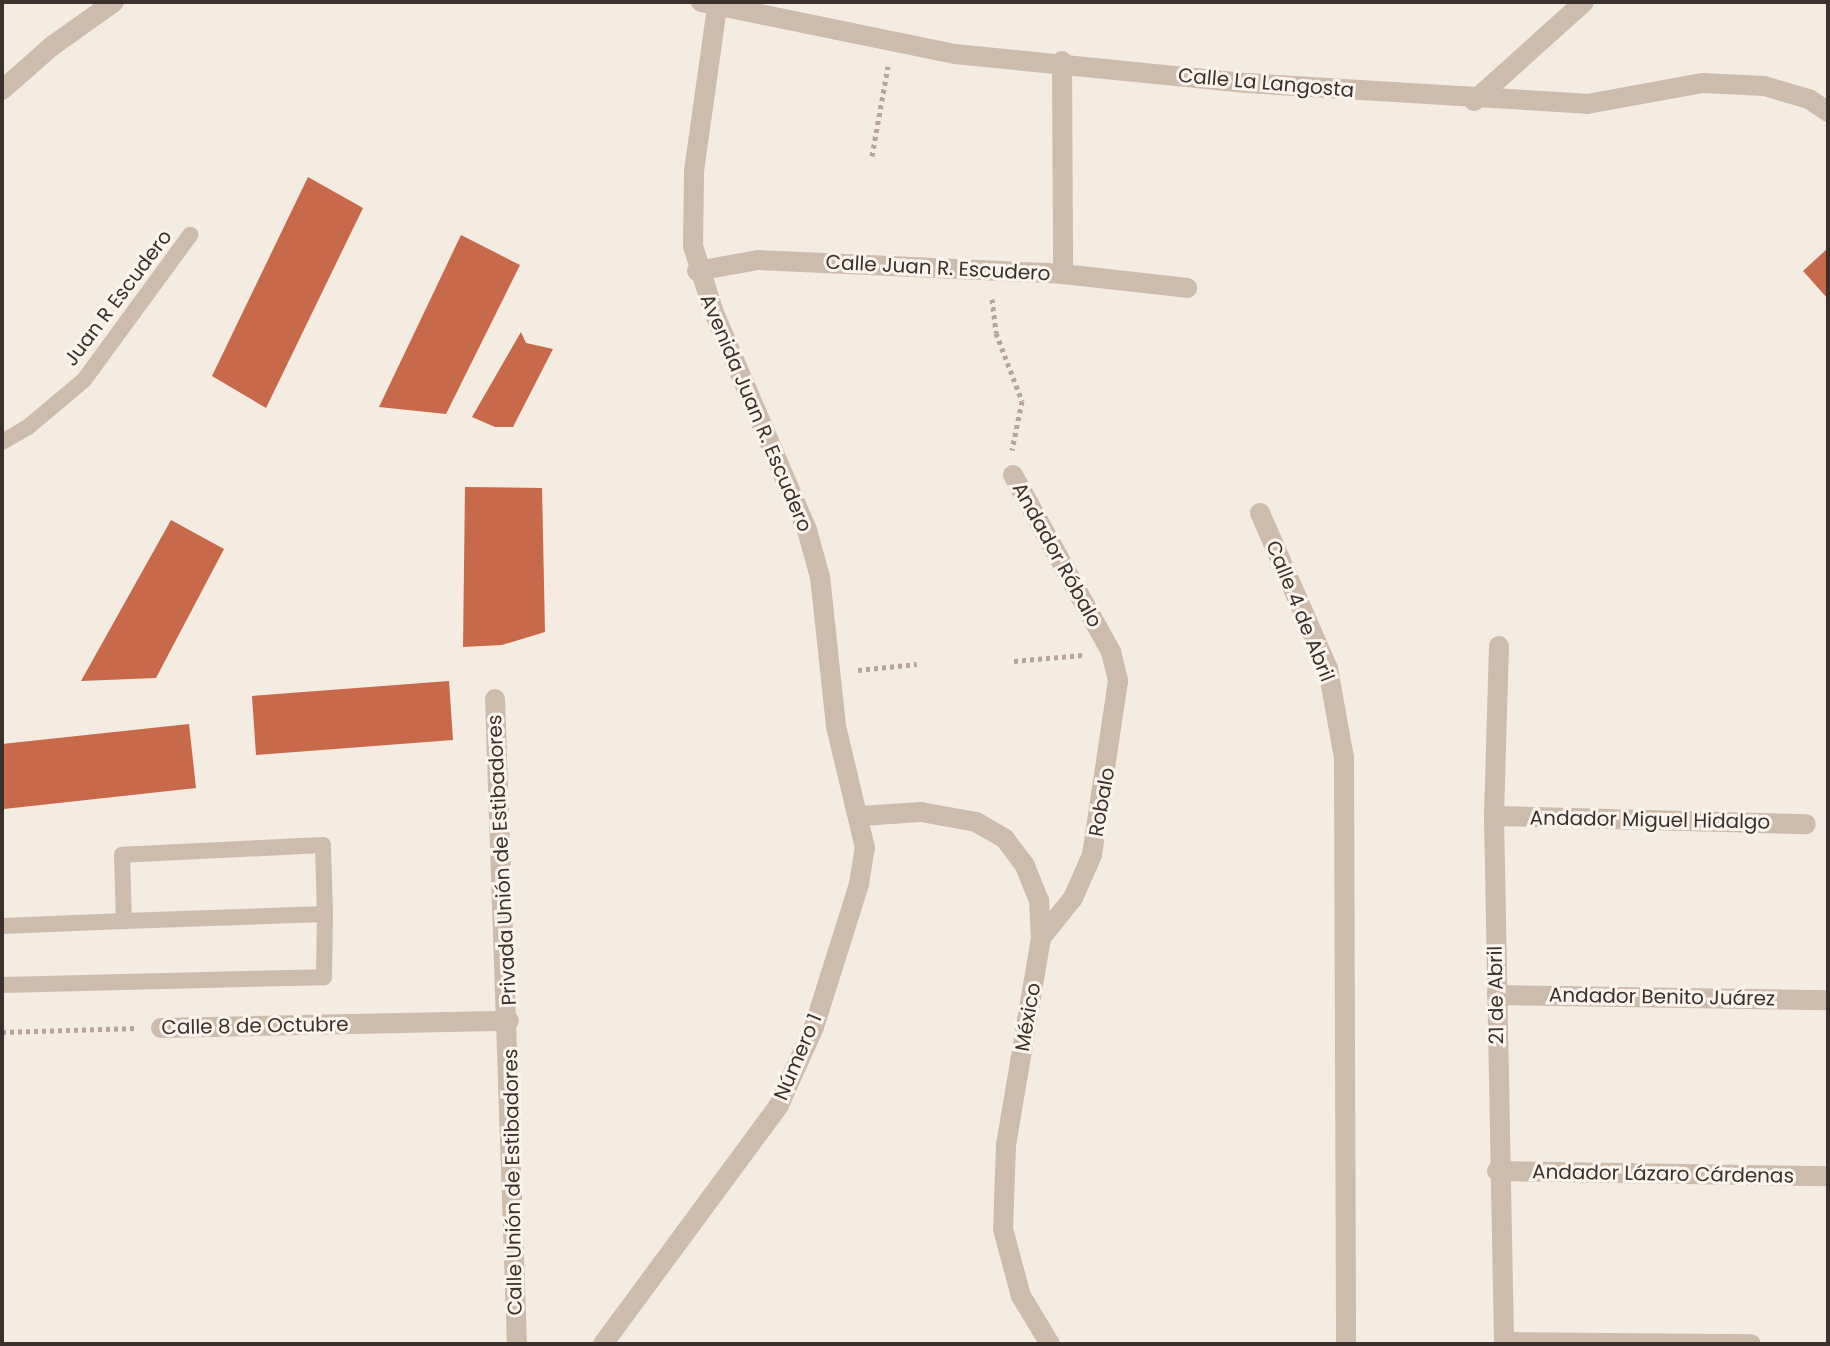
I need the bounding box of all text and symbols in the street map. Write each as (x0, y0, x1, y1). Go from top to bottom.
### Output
street label: Calle La Langosta (1177, 63, 1355, 103)
street label: Juan R Escudero (59, 225, 177, 371)
street label: Calle Juan R. Escudero (825, 250, 1051, 286)
street label: Avenida Juan R. Escudero (695, 291, 817, 535)
street label: Andador Róbalo (1007, 478, 1107, 632)
street label: Calle 4 de Abril (1261, 537, 1339, 685)
street label: Privada Unión de Estibadores (482, 714, 522, 1006)
street label: Robalo (1084, 766, 1120, 838)
street label: Andador Miguel Hidalgo (1530, 806, 1770, 834)
street label: 21 de Abril (1483, 945, 1509, 1045)
street label: México (1010, 981, 1046, 1053)
street label: Andador Benito Juárez (1549, 983, 1775, 1011)
street label: Número 1 (769, 1010, 827, 1104)
street label: Calle 8 de Octubre (161, 1012, 349, 1040)
street label: Calle Unión de Estibadores (499, 1049, 527, 1315)
street label: Andador Lázaro Cárdenas (1532, 1160, 1794, 1188)

